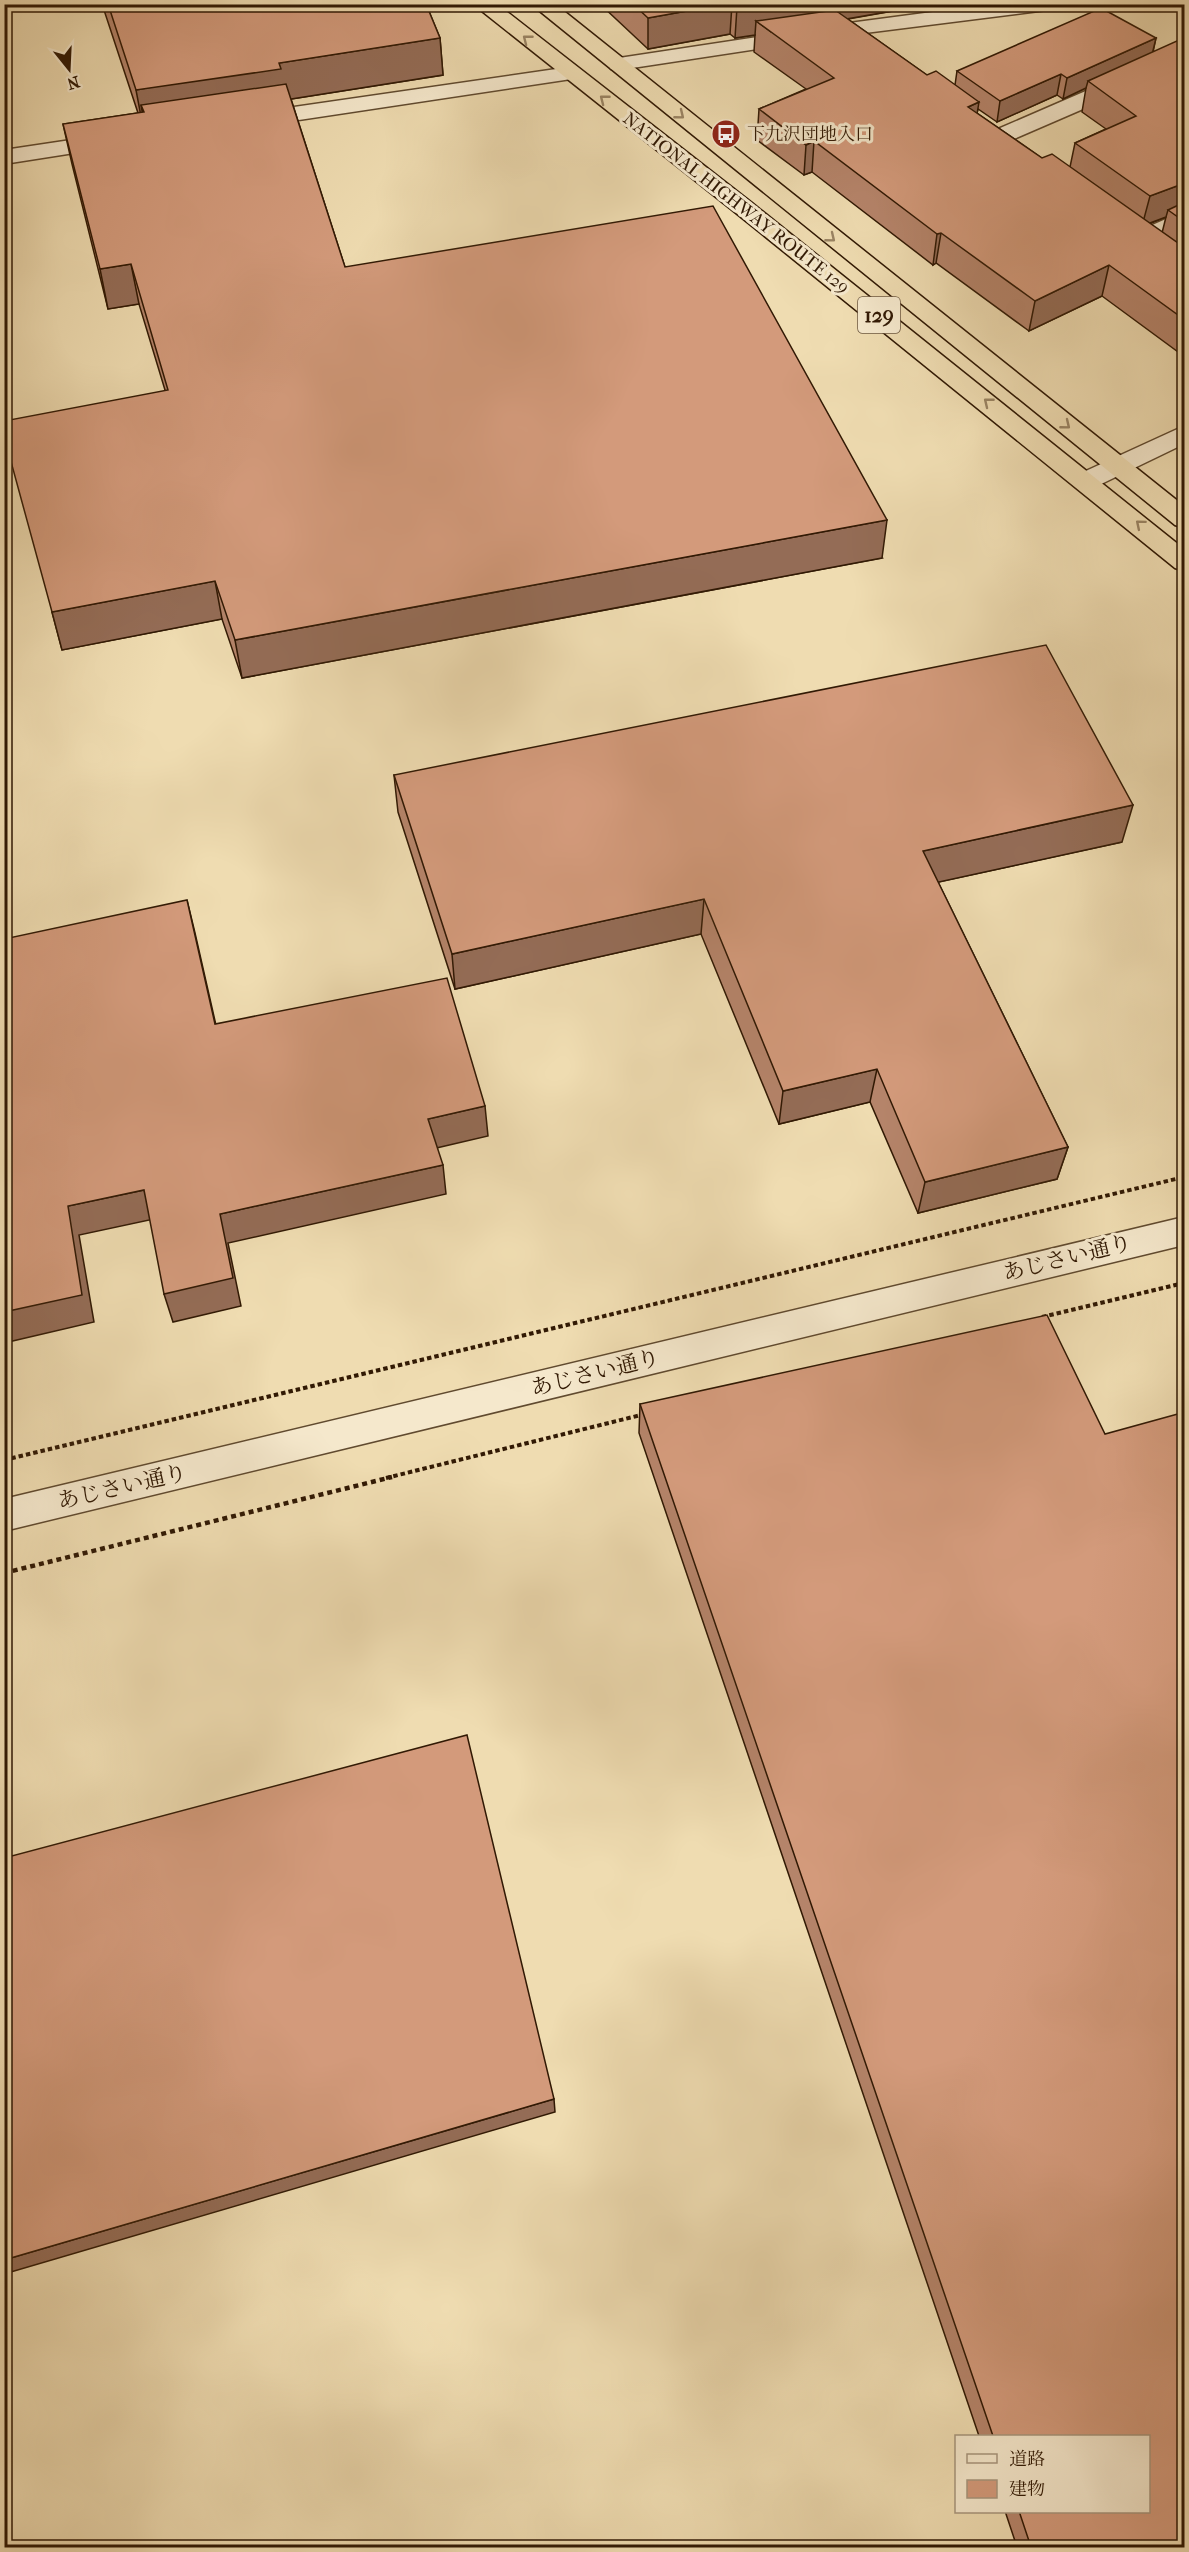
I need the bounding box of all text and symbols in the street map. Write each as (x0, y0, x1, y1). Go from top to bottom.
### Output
one-way arrow (522, 35, 533, 46)
north arrow (39, 39, 99, 99)
text: N (64, 72, 82, 94)
one-way arrow (600, 95, 611, 106)
street label: NATIONAL HIGHWAY ROUTE 129 (619, 108, 853, 298)
one-way arrow (673, 108, 684, 119)
bus stop icon: 下九沢団地入口 (710, 118, 742, 150)
place label: 下九沢団地入口 (747, 124, 873, 145)
one-way arrow (824, 231, 835, 242)
road number: 129 (858, 297, 900, 333)
one-way arrow (984, 398, 995, 409)
one-way arrow (1059, 418, 1070, 429)
one-way arrow (1135, 521, 1146, 532)
street label: あじさい通り (1000, 1229, 1134, 1287)
street label: あじさい通り (528, 1344, 662, 1402)
street label: あじさい通り (55, 1459, 189, 1515)
legend (955, 2435, 1150, 2513)
text: 道路 (1009, 2449, 1045, 2470)
text: 建物 (1009, 2479, 1045, 2500)

